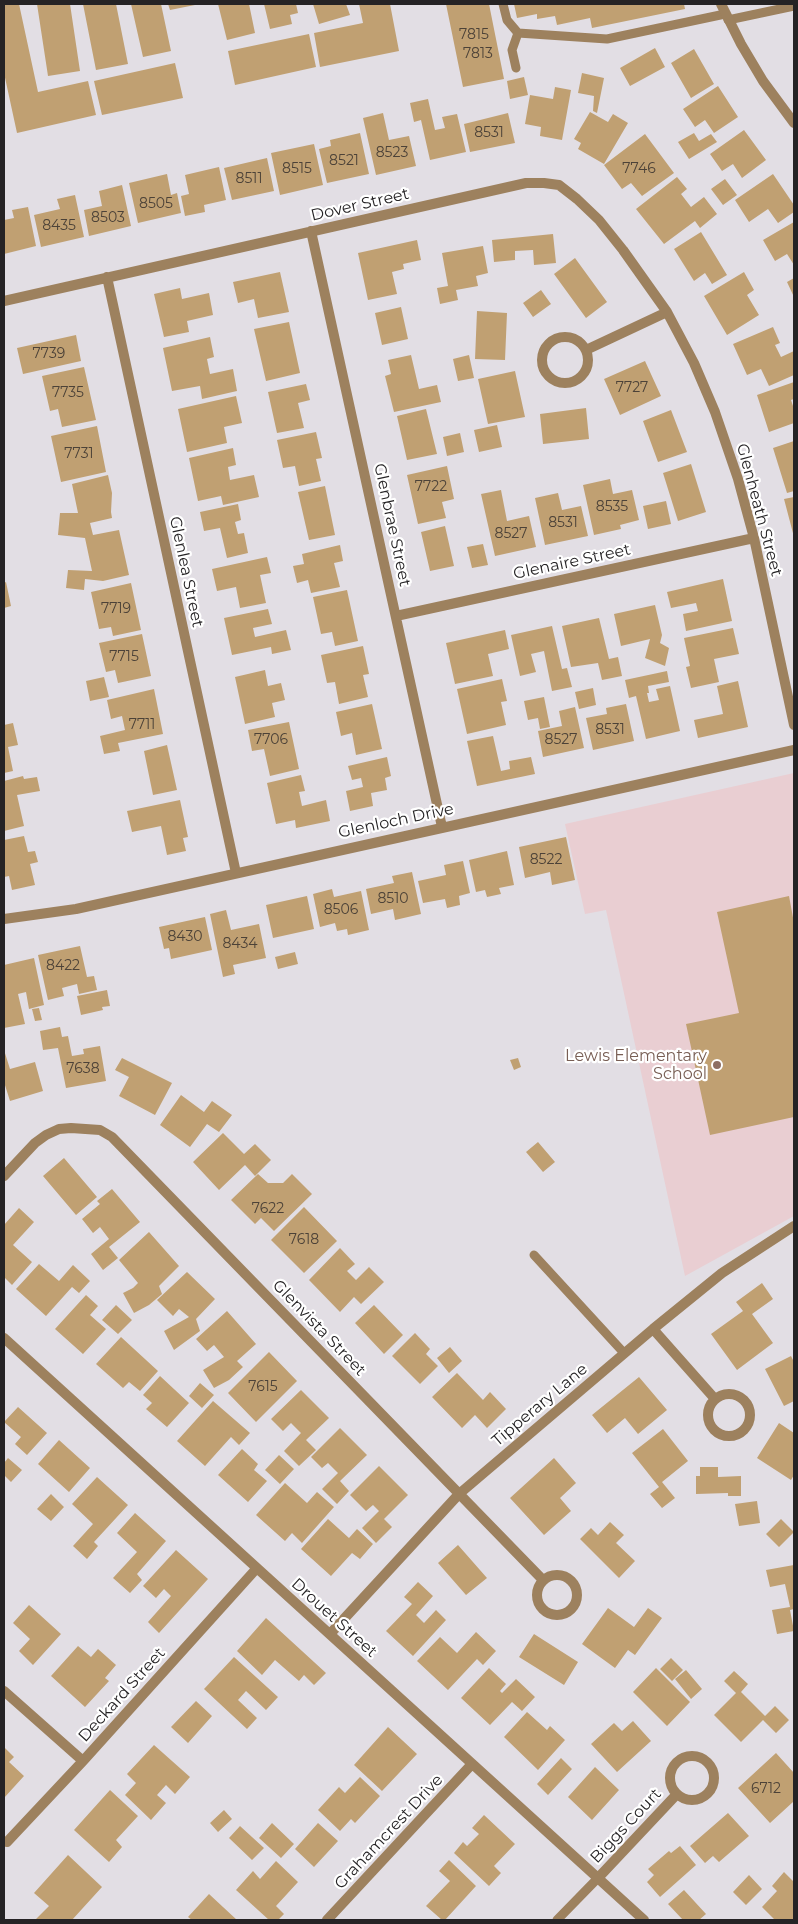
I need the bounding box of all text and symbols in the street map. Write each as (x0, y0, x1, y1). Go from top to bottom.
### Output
house number: 7815 (459, 27, 489, 43)
house number: 7813 (463, 46, 493, 62)
house number: 8531 (474, 125, 504, 141)
house number: 8523 (376, 145, 408, 161)
house number: 8521 (329, 153, 359, 169)
house number: 8515 (282, 161, 312, 177)
house number: 7746 (622, 161, 656, 177)
house number: 8511 (236, 171, 262, 187)
street label: Dover Street (309, 184, 411, 226)
house number: 8505 (139, 196, 173, 212)
house number: 8503 (91, 210, 125, 226)
house number: 8435 (42, 218, 76, 234)
house number: 7739 (33, 346, 65, 362)
house number: 7727 (616, 380, 648, 396)
house number: 7735 (52, 385, 84, 401)
street label: Glenheath Street (732, 441, 786, 579)
house number: 7731 (64, 446, 94, 462)
street label: Glenbrae Street (370, 462, 414, 588)
house number: 7722 (415, 479, 447, 495)
house number: 8535 (596, 499, 628, 515)
street label: Glenlea Street (165, 515, 207, 629)
house number: 8531 (548, 515, 578, 531)
house number: 8527 (495, 526, 527, 542)
street label: Glenaire Street (512, 540, 632, 584)
house number: 7719 (101, 601, 131, 617)
house number: 7715 (109, 649, 139, 665)
house number: 7711 (129, 717, 155, 733)
house number: 8531 (595, 722, 625, 738)
house number: 7706 (254, 732, 288, 748)
house number: 8527 (545, 732, 577, 748)
street label: Glenloch Drive (337, 799, 455, 843)
house number: 8522 (530, 852, 562, 868)
house number: 8510 (377, 891, 409, 907)
house number: 8506 (324, 902, 358, 918)
house number: 8430 (167, 929, 203, 945)
house number: 8434 (222, 936, 258, 952)
house number: 8422 (46, 958, 80, 974)
place label: Lewis Elementary School (565, 1046, 707, 1084)
marker: Lewis Elementary School (711, 1059, 723, 1071)
house number: 7638 (66, 1061, 100, 1077)
house number: 7622 (252, 1201, 284, 1217)
house number: 7618 (289, 1232, 319, 1248)
street label: Glenvista Street (268, 1276, 370, 1380)
street label: Tipperary Lane (488, 1360, 592, 1450)
house number: 7615 (248, 1379, 278, 1395)
street label: Drouet Street (287, 1574, 381, 1662)
street label: Deckard Street (75, 1644, 169, 1746)
street label: Grahamcrest Drive (331, 1771, 447, 1893)
house number: 6712 (751, 1781, 781, 1797)
street label: Biggs Court (587, 1785, 665, 1867)

